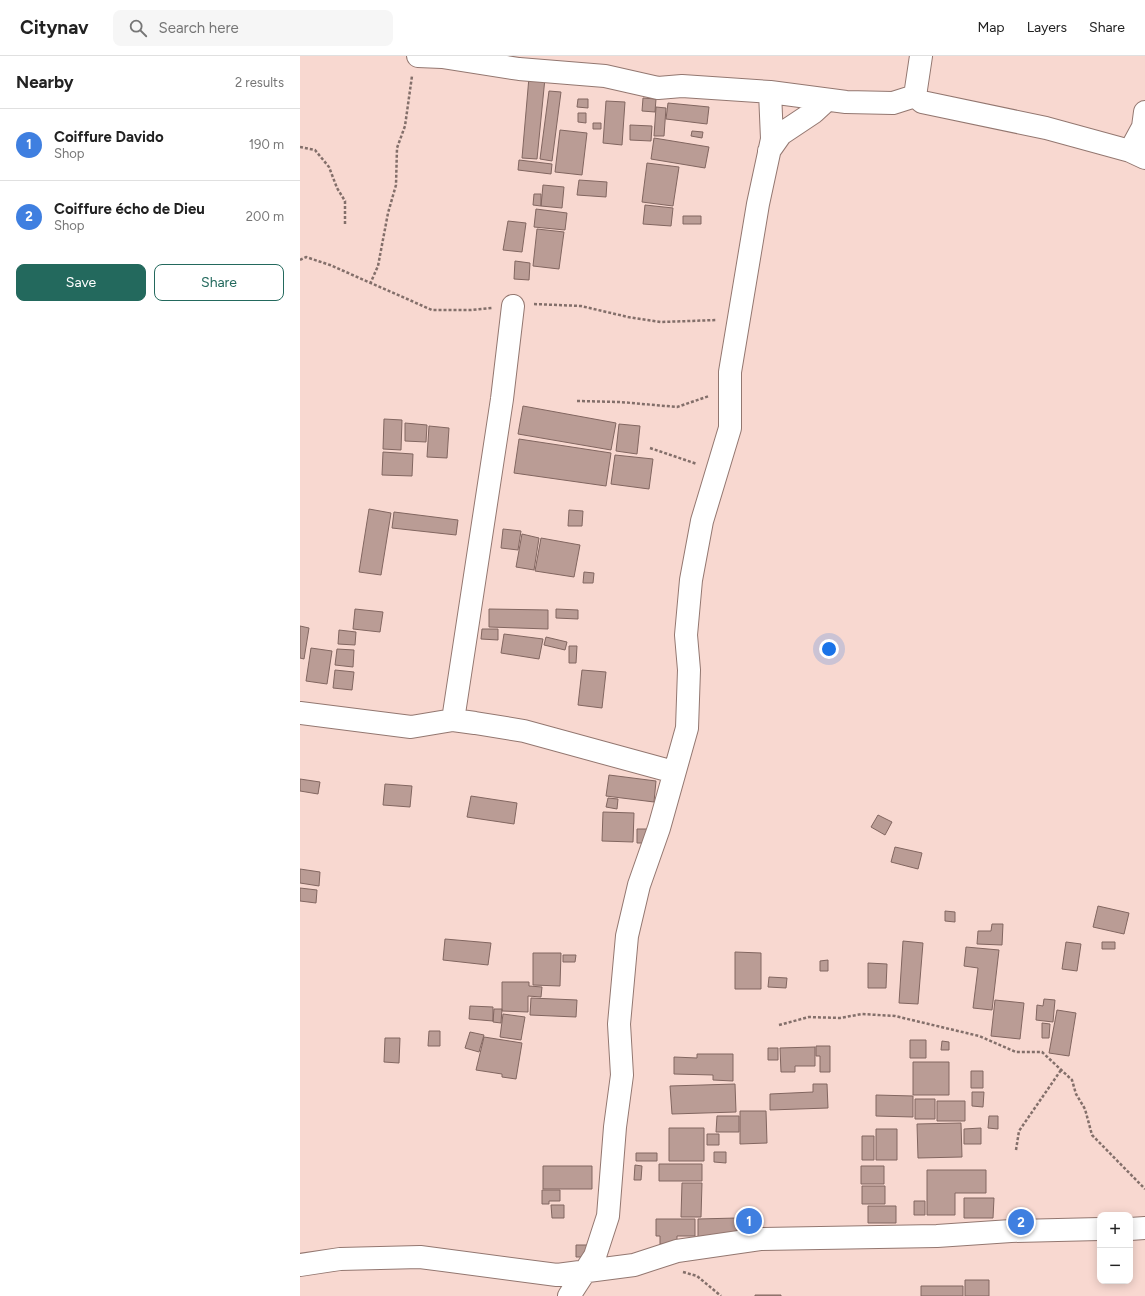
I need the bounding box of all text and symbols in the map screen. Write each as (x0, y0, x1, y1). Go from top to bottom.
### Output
search box (113, 10, 393, 46)
text: Citynav (20, 16, 89, 39)
icon: search (127, 17, 149, 39)
text: Search here (159, 19, 239, 37)
text: Map (977, 19, 1005, 36)
text: Layers (1027, 19, 1067, 36)
text: Share (1089, 19, 1125, 36)
text: Nearby (16, 72, 74, 92)
text: 2 results (235, 75, 284, 90)
text: Coiffure Davido (54, 128, 164, 146)
text: 1 (26, 137, 32, 152)
text: 190 m (249, 137, 284, 152)
text: Shop (54, 146, 84, 161)
text: Coiffure écho de Dieu (54, 200, 205, 218)
text: 2 (25, 209, 33, 224)
text: 200 m (246, 209, 284, 224)
text: Shop (54, 218, 84, 233)
button: Save (16, 264, 146, 301)
button: Share (154, 264, 284, 301)
your location (819, 639, 839, 659)
pin: 1 (736, 1206, 762, 1236)
pin: 2 (1008, 1207, 1034, 1237)
map controls (1097, 1212, 1133, 1284)
button: + (1097, 1212, 1133, 1248)
button: − (1097, 1248, 1133, 1284)

